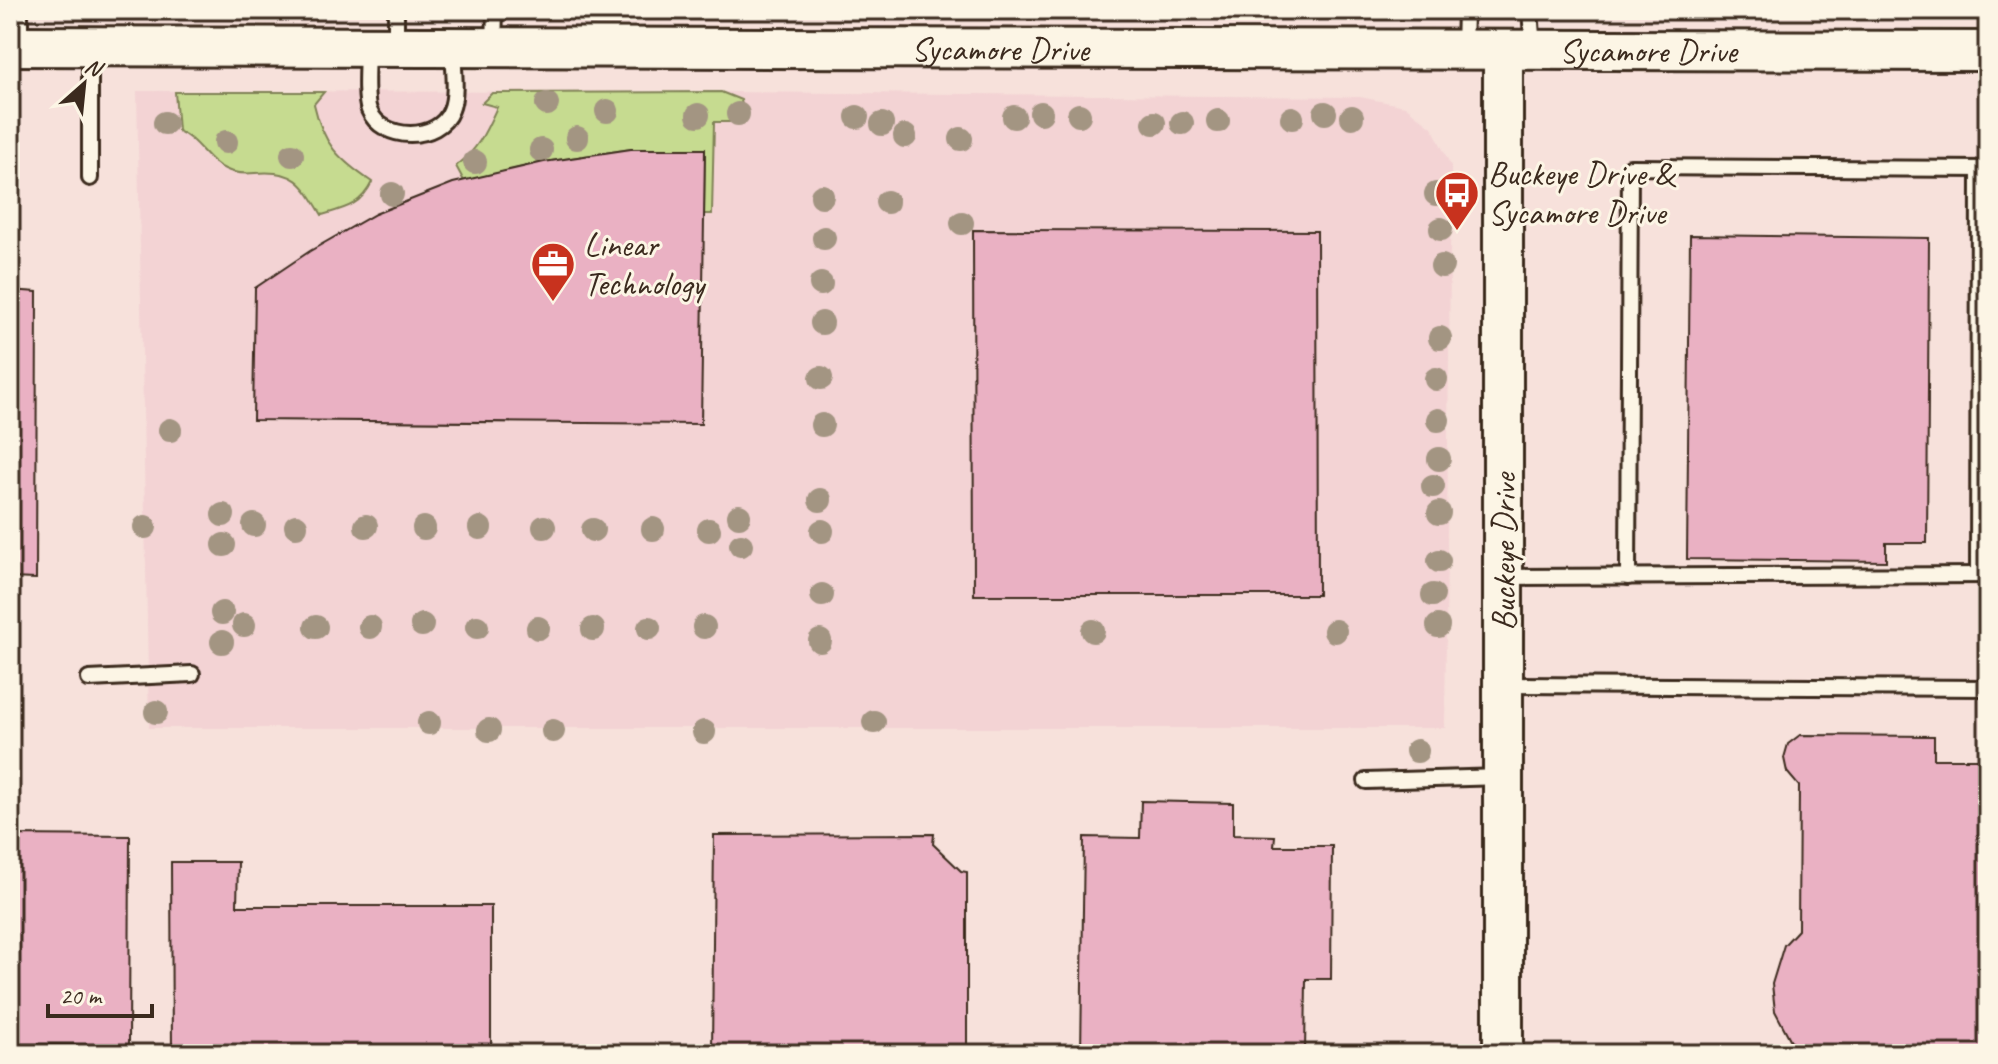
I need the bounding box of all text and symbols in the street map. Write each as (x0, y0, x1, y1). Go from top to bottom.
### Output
street label: Sycamore Drive (911, 27, 1091, 71)
street label: Sycamore Drive (1559, 29, 1739, 72)
north arrow (44, 44, 124, 124)
text: N (80, 52, 108, 84)
place label: Buckeye Drive & Sycamore Drive (1488, 152, 1677, 234)
bus stop icon: Buckeye Drive & Sycamore Drive (1433, 169, 1481, 232)
place label: Linear Technology (584, 223, 707, 305)
office icon: Linear Technology (529, 240, 577, 303)
street label: Buckeye Drive (1482, 471, 1525, 631)
scale bar (48, 968, 152, 1018)
text: 20 m (60, 981, 103, 1011)

